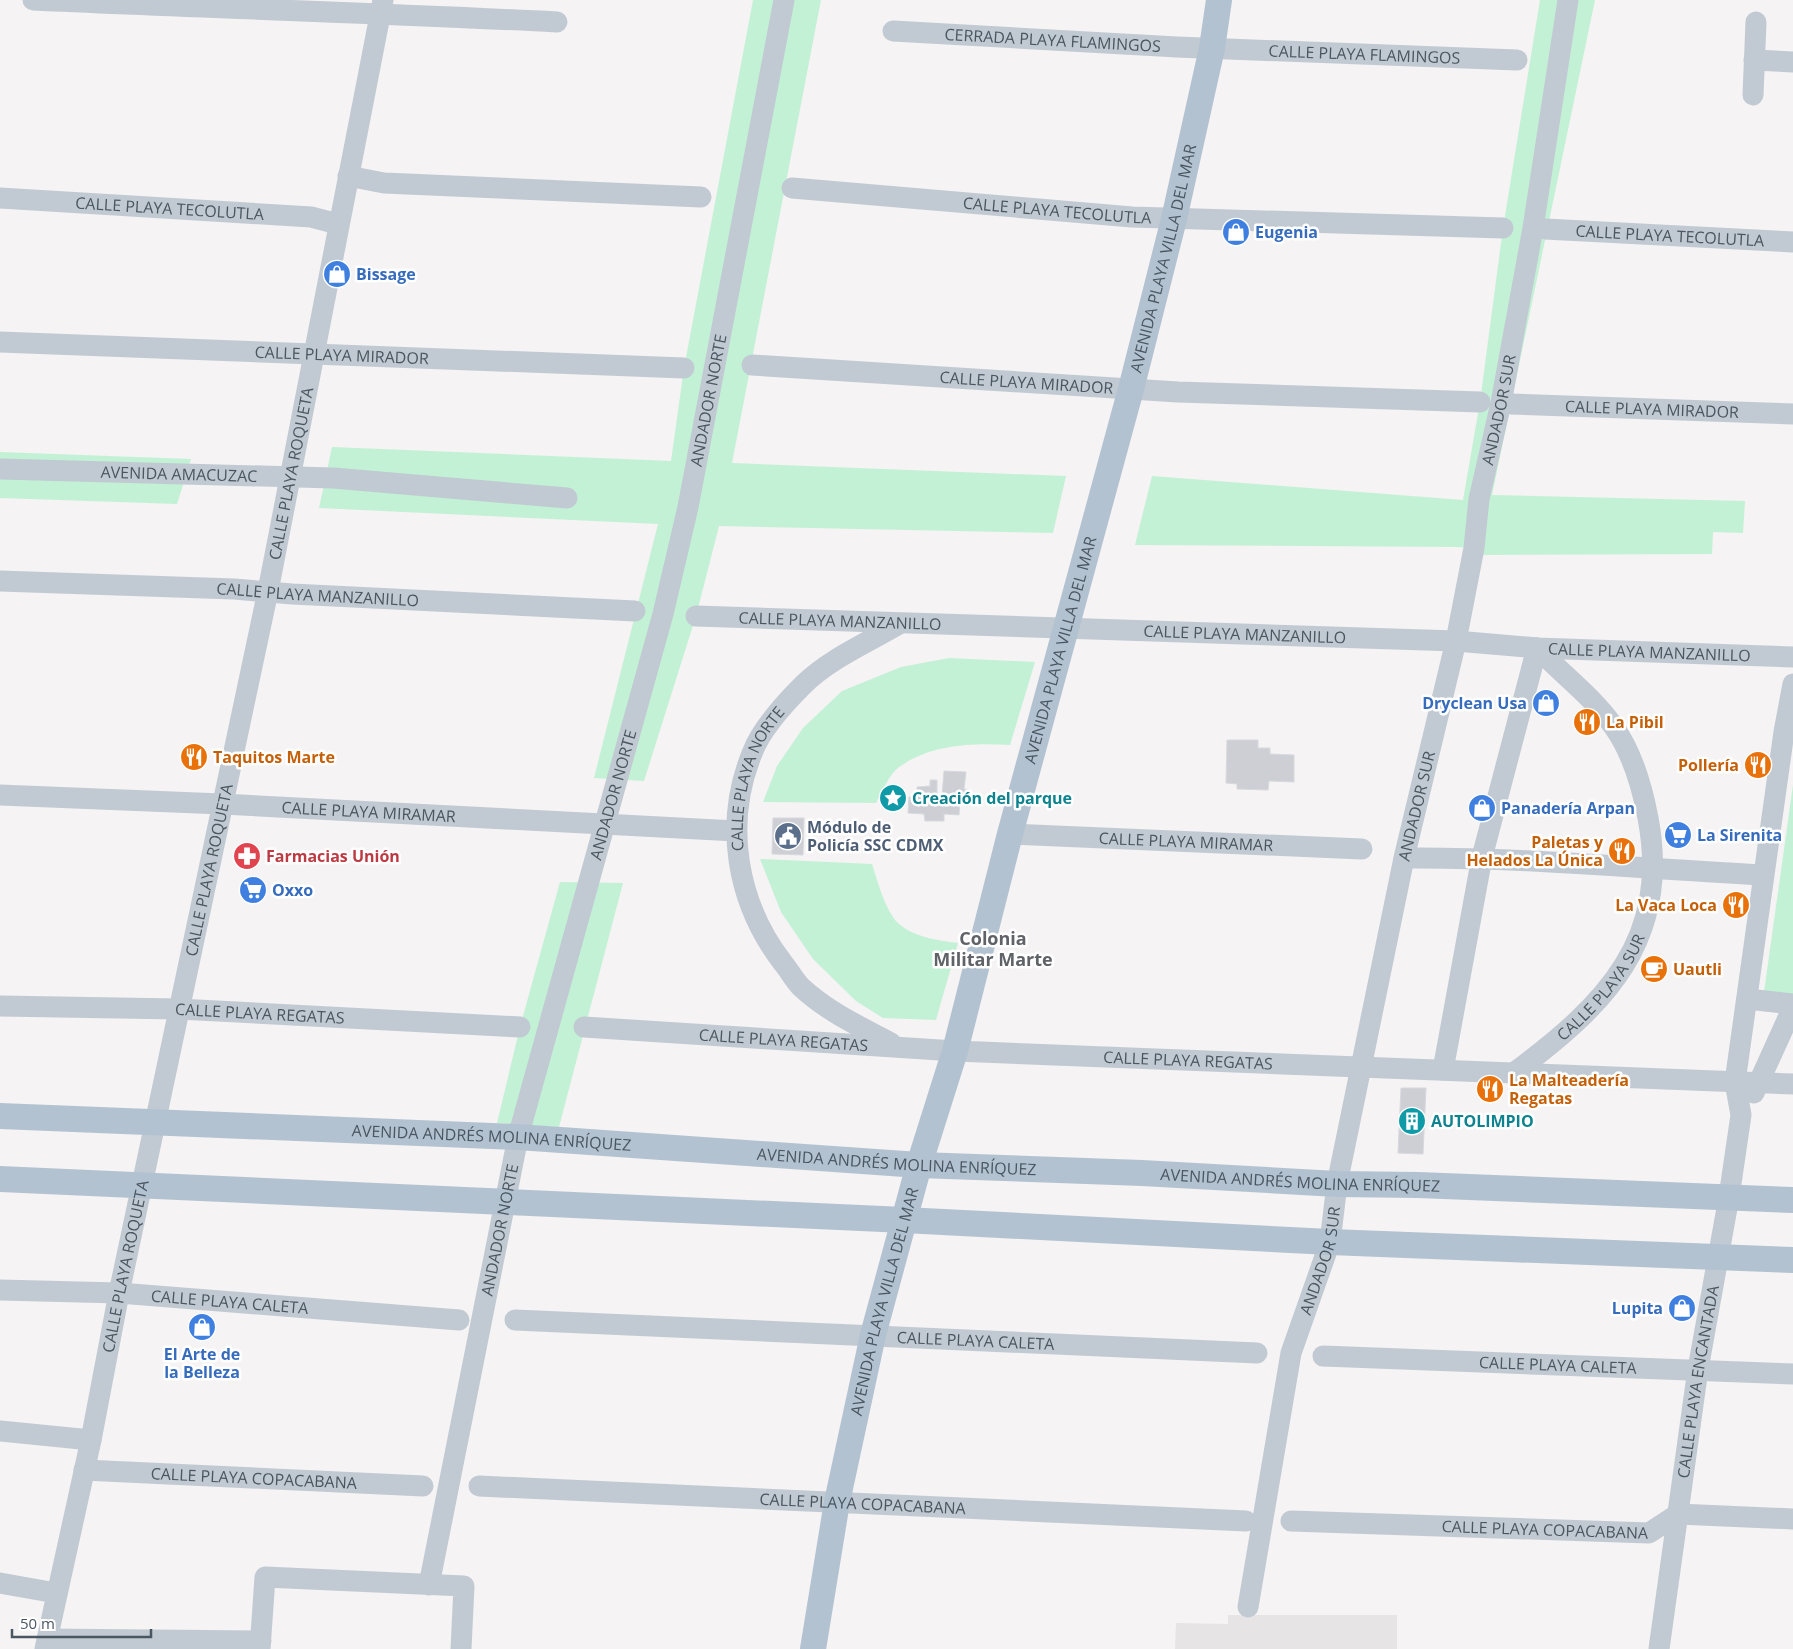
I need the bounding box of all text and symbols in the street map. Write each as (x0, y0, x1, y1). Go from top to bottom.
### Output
street label: CERRADA PLAYA FLAMINGOS (944, 23, 1162, 57)
street label: CALLE PLAYA FLAMINGOS (1268, 40, 1461, 69)
street label: AVENIDA PLAYA VILLA DEL MAR (1125, 142, 1201, 375)
street label: CALLE PLAYA TECOLUTLA (75, 192, 265, 225)
street label: CALLE PLAYA TECOLUTLA (962, 192, 1152, 229)
shop icon: Eugenia (1221, 217, 1251, 247)
street label: CALLE PLAYA TECOLUTLA (1575, 220, 1766, 252)
place label: Eugenia (1255, 221, 1318, 243)
shop icon: Bissage (322, 259, 352, 289)
place label: Bissage (356, 263, 416, 285)
street label: ANDADOR NORTE (685, 332, 731, 468)
street label: CALLE PLAYA MIRADOR (254, 341, 429, 369)
street label: ANDADOR SUR (1476, 353, 1521, 467)
street label: CALLE PLAYA MIRADOR (939, 366, 1114, 399)
street label: CALLE PLAYA ROQUETA (263, 384, 319, 562)
street label: CALLE PLAYA MIRADOR (1565, 395, 1739, 423)
street label: AVENIDA AMACUZAC (100, 461, 258, 487)
street label: AVENIDA PLAYA VILLA DEL MAR (1019, 534, 1101, 766)
street label: CALLE PLAYA MANZANILLO (216, 577, 419, 611)
street label: CALLE PLAYA MANZANILLO (738, 606, 942, 635)
street label: CALLE PLAYA MANZANILLO (1143, 620, 1346, 648)
street label: CALLE PLAYA MANZANILLO (1547, 637, 1751, 667)
shop icon: Dryclean Usa (1531, 688, 1561, 718)
place label: Dryclean Usa (1422, 692, 1527, 714)
street label: CALLE PLAYA NORTE (726, 702, 789, 852)
restaurant icon: La Pibil (1572, 707, 1602, 737)
place label: La Pibil (1606, 711, 1664, 733)
street label: ANDADOR NORTE (584, 727, 641, 862)
restaurant icon: Taquitos Marte (179, 742, 209, 772)
place label: Taquitos Marte (213, 746, 335, 768)
street label: ANDADOR SUR (1393, 749, 1440, 863)
restaurant icon: Pollería (1743, 750, 1773, 780)
place label: Pollería (1678, 754, 1739, 776)
street label: CALLE PLAYA ROQUETA (180, 781, 238, 958)
place icon: Creación del parque (878, 783, 908, 813)
place label: Creación del parque (912, 787, 1072, 809)
shop icon: Panadería Arpan (1467, 793, 1497, 823)
street label: CALLE PLAYA MIRAMAR (281, 796, 456, 827)
place label: Panadería Arpan (1501, 797, 1635, 819)
place label: Módulo de Policía SSC CDMX (807, 816, 944, 856)
supermarket icon: La Sirenita (1663, 820, 1693, 850)
public building icon: Módulo de Policía SSC CDMX (773, 821, 803, 851)
place label: La Sirenita (1697, 824, 1782, 846)
street label: CALLE PLAYA MIRAMAR (1098, 827, 1274, 856)
place label: Paletas y Helados La Única (1466, 831, 1604, 871)
restaurant icon: Paletas y Helados La Única (1607, 836, 1637, 866)
pharmacy icon: Farmacias Unión (232, 841, 262, 871)
place label: Farmacias Unión (266, 845, 400, 867)
supermarket icon: Oxxo (238, 875, 268, 905)
place label: Oxxo (272, 879, 313, 901)
restaurant icon: La Vaca Loca (1721, 890, 1751, 920)
place label: La Vaca Loca (1615, 894, 1717, 916)
district label: Colonia Militar Marte (933, 926, 1053, 971)
street label: CALLE PLAYA SUR (1552, 930, 1650, 1046)
cafe icon: Uautli (1639, 954, 1669, 984)
place label: Uautli (1673, 958, 1722, 980)
street label: CALLE PLAYA REGATAS (175, 998, 345, 1029)
street label: CALLE PLAYA REGATAS (698, 1023, 869, 1056)
street label: CALLE PLAYA REGATAS (1103, 1046, 1273, 1075)
place label: La Malteadería Regatas (1509, 1069, 1629, 1109)
restaurant icon: La Malteadería Regatas (1475, 1074, 1505, 1104)
building icon: AUTOLIMPIO (1397, 1106, 1427, 1136)
place label: AUTOLIMPIO (1431, 1110, 1534, 1132)
street label: AVENIDA ANDRÉS MOLINA ENRÍQUEZ (351, 1119, 632, 1156)
street label: AVENIDA ANDRÉS MOLINA ENRÍQUEZ (756, 1143, 1037, 1180)
street label: ANDADOR NORTE (476, 1162, 523, 1298)
street label: AVENIDA ANDRÉS MOLINA ENRÍQUEZ (1160, 1163, 1441, 1197)
street label: CALLE PLAYA ROQUETA (97, 1177, 154, 1354)
street label: AVENIDA PLAYA VILLA DEL MAR (845, 1185, 924, 1418)
street label: ANDADOR SUR (1294, 1205, 1345, 1318)
street label: CALLE PLAYA ENCANTADA (1672, 1283, 1724, 1480)
street label: CALLE PLAYA CALETA (150, 1285, 310, 1319)
shop icon: Lupita (1667, 1293, 1697, 1323)
place label: Lupita (1612, 1297, 1663, 1319)
shop icon: El Arte de la Belleza (187, 1312, 217, 1342)
street label: CALLE PLAYA CALETA (896, 1326, 1056, 1355)
place label: El Arte de la Belleza (164, 1343, 240, 1383)
street label: CALLE PLAYA CALETA (1479, 1351, 1638, 1379)
street label: CALLE PLAYA COPACABANA (150, 1462, 358, 1494)
street label: CALLE PLAYA COPACABANA (759, 1488, 967, 1519)
street label: CALLE PLAYA COPACABANA (1441, 1515, 1649, 1544)
scale bar (12, 1606, 151, 1638)
text: 50 m (20, 1613, 55, 1633)

